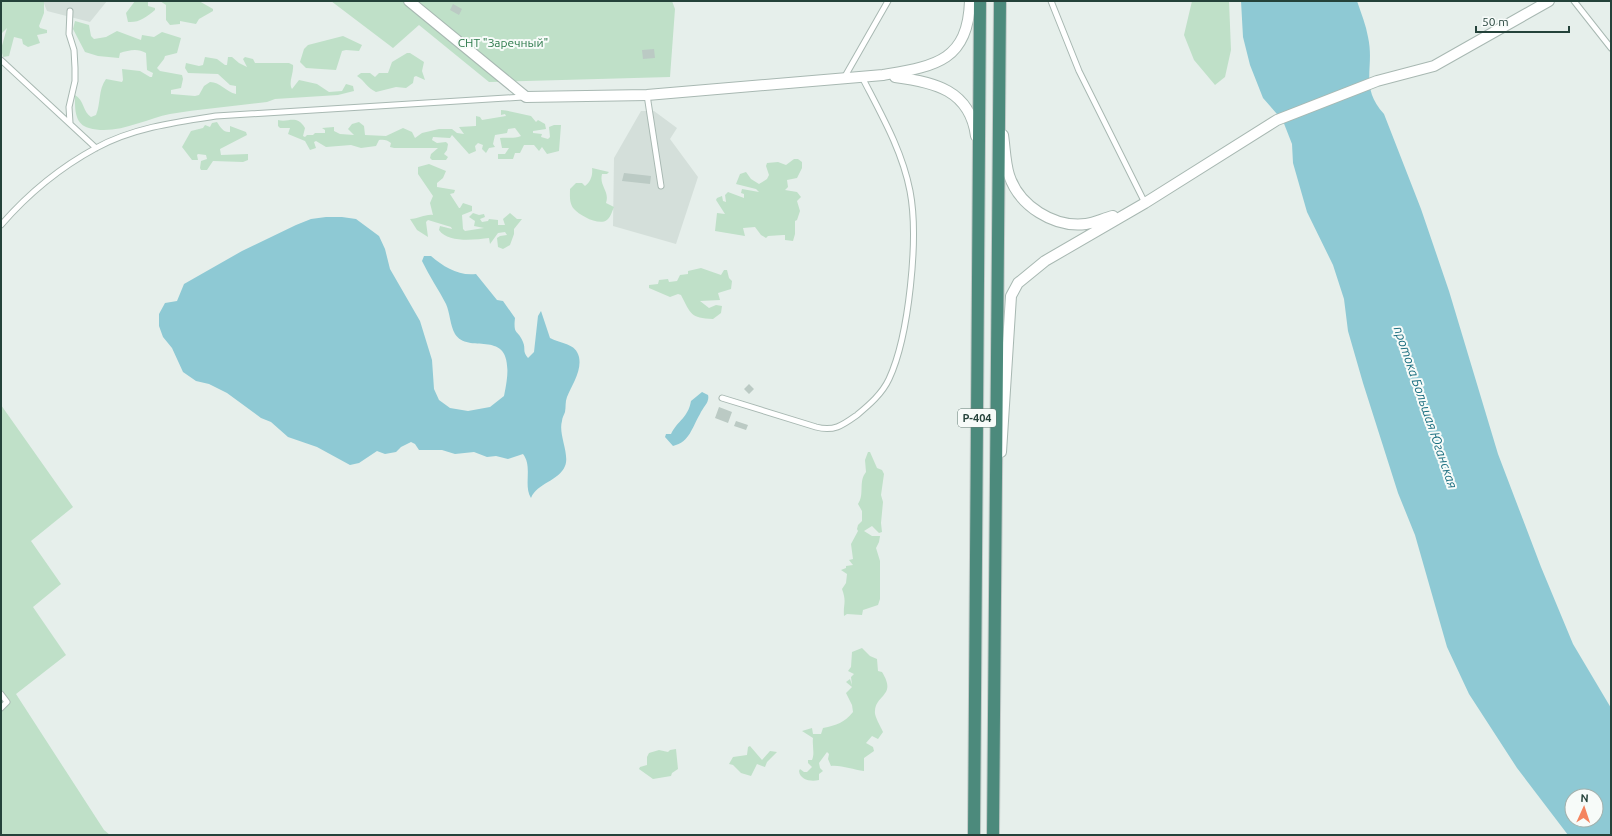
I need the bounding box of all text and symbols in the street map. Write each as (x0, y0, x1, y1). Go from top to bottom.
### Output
scale bar (1476, 8, 1569, 34)
text: 50 m (1482, 15, 1509, 28)
park label: СНТ "Заречный" (458, 36, 548, 49)
water label: протока Большая Юганская (1392, 324, 1460, 490)
road number: Р-404 (958, 409, 996, 427)
north arrow (1564, 788, 1604, 828)
text: N (1580, 792, 1589, 804)

